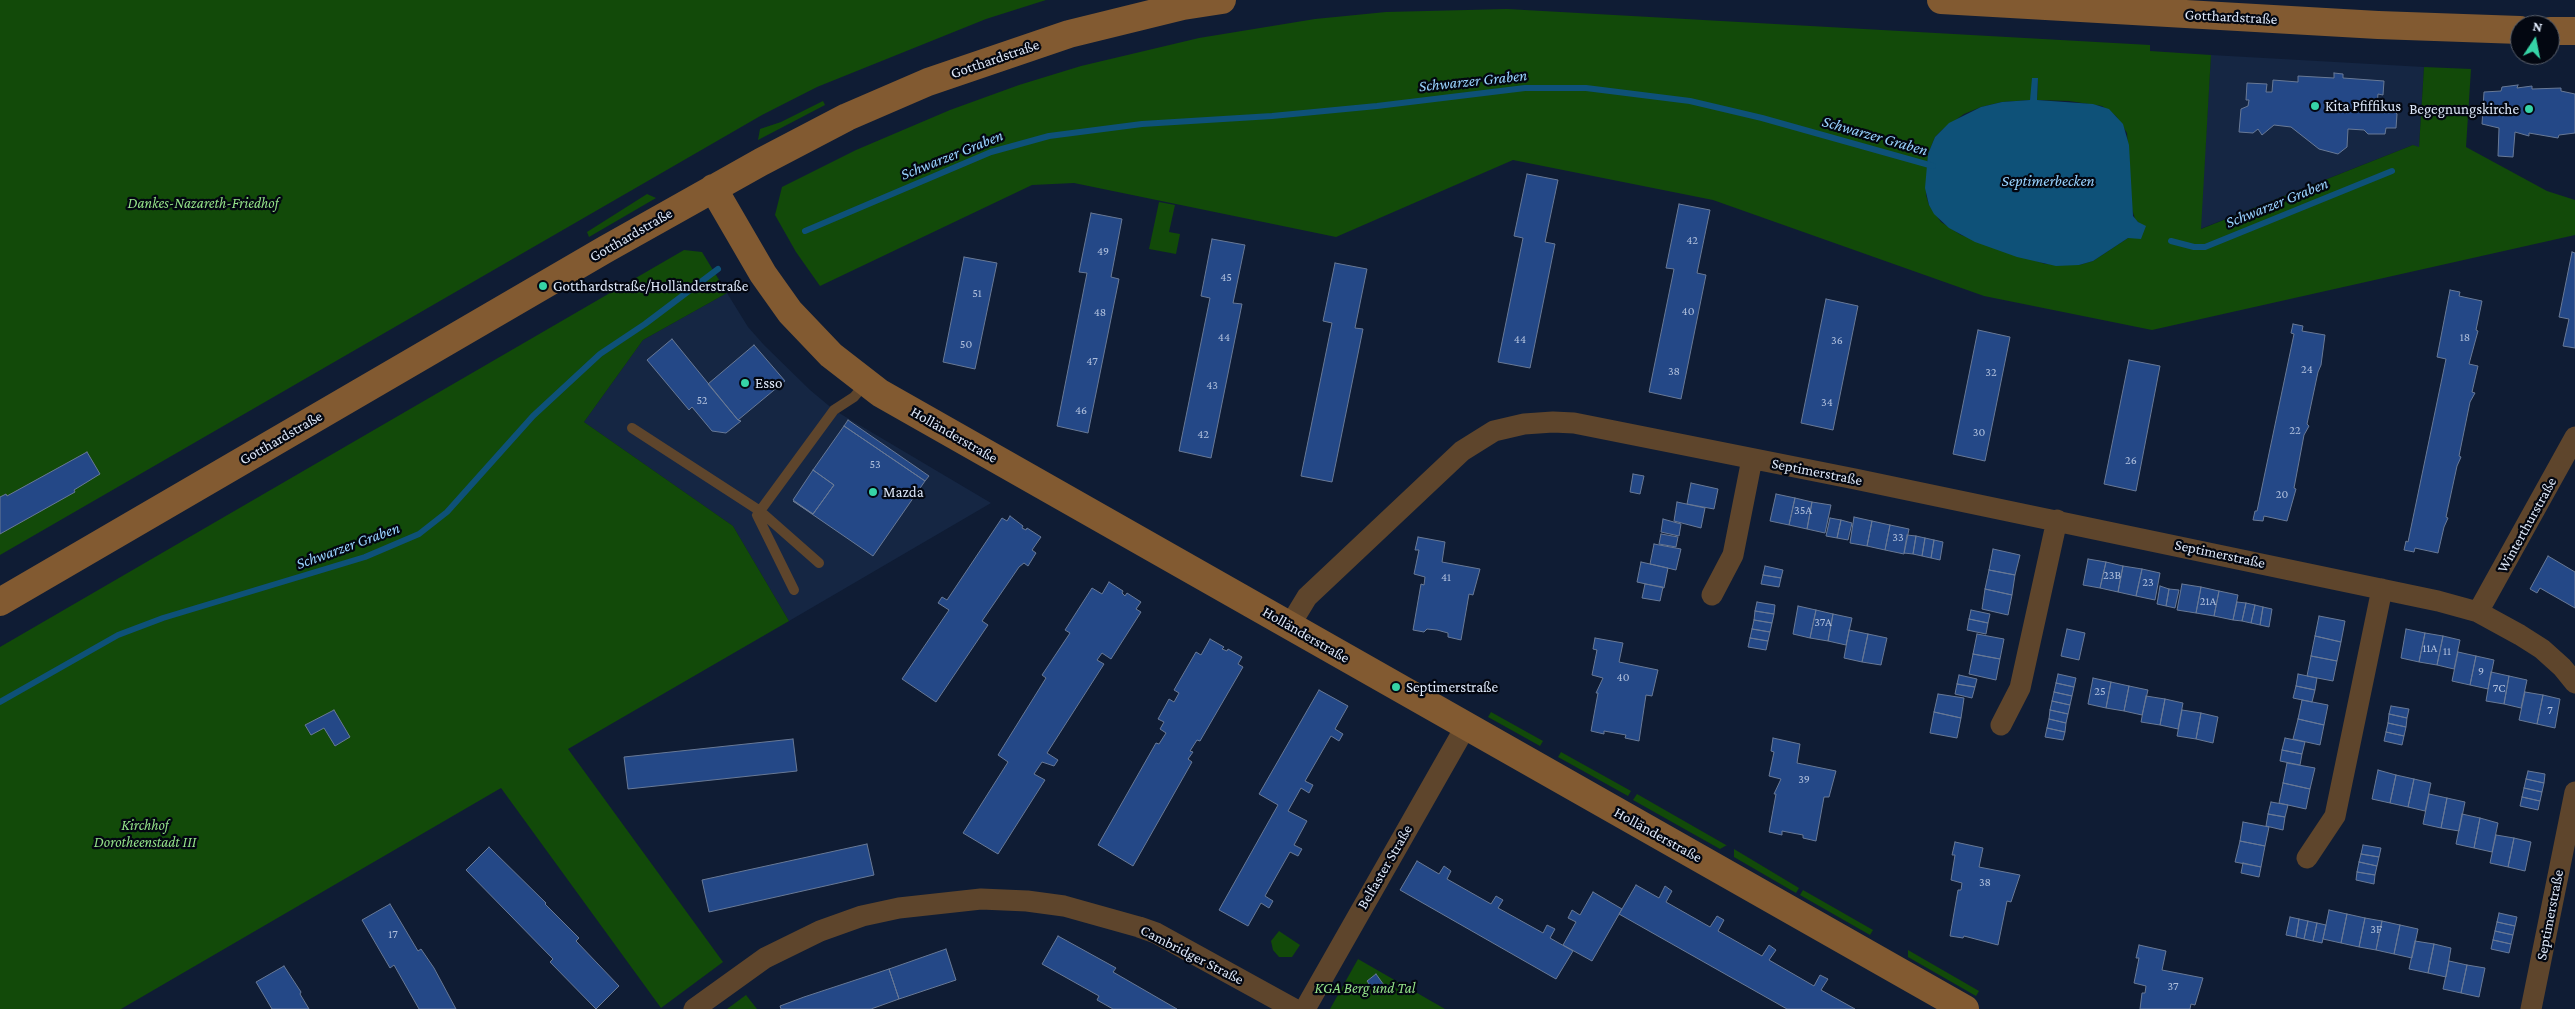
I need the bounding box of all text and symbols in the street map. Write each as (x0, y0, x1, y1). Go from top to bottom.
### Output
street label: Gotthardstraße (2184, 6, 2278, 28)
north arrow (2510, 15, 2560, 65)
text: N (2531, 17, 2544, 35)
street label: Gotthardstraße (948, 35, 1042, 83)
water label: Schwarzer Graben (1418, 66, 1528, 96)
place label: Kita Pfiffikus (2325, 97, 2401, 115)
marker: Kita Pfiffikus (2309, 100, 2321, 112)
place label: Begegnungskirche (2409, 100, 2519, 118)
marker: Begegnungskirche (2523, 103, 2535, 115)
water label: Schwarzer Graben (1820, 112, 1930, 160)
water label: Schwarzer Graben (898, 126, 1006, 184)
water label: Septimerbecken (2001, 171, 2095, 191)
water label: Schwarzer Graben (2223, 174, 2331, 232)
park label: Dankes-Nazareth-Friedhof (127, 194, 279, 212)
street label: Gotthardstraße (586, 204, 676, 266)
house number: 42 (1686, 233, 1698, 247)
house number: 49 (1097, 244, 1109, 258)
house number: 45 (1220, 270, 1232, 284)
place label: Gotthardstraße/Holländerstraße (553, 277, 748, 295)
marker: Gotthardstraße/Holländerstraße (537, 280, 549, 292)
house number: 51 (972, 286, 982, 300)
house number: 40 (1682, 304, 1694, 318)
house number: 48 (1094, 305, 1106, 319)
house number: 44 (1218, 330, 1230, 344)
house number: 18 (2460, 330, 2470, 344)
house number: 44 (1514, 332, 1526, 346)
house number: 36 (1831, 333, 1843, 347)
house number: 50 (960, 337, 972, 351)
house number: 47 (1086, 354, 1098, 368)
house number: 24 (2301, 362, 2313, 376)
house number: 38 (1668, 364, 1680, 378)
house number: 32 (1985, 365, 1997, 379)
place label: Esso (755, 374, 782, 392)
marker: Esso (739, 377, 751, 389)
house number: 43 (1206, 378, 1218, 392)
house number: 52 (696, 393, 708, 407)
house number: 34 (1821, 395, 1833, 409)
street label: Holländerstraße (907, 403, 1001, 467)
house number: 46 (1075, 403, 1087, 417)
street label: Gotthardstraße (236, 407, 326, 469)
house number: 22 (2289, 423, 2301, 437)
house number: 30 (1973, 425, 1985, 439)
house number: 42 (1197, 427, 1209, 441)
house number: 26 (2125, 453, 2137, 467)
street label: Septimerstraße (1770, 454, 1864, 490)
house number: 53 (869, 457, 881, 471)
street label: Winterthurstraße (2493, 474, 2561, 576)
place label: Mazda (883, 483, 924, 501)
marker: Mazda (867, 486, 879, 498)
house number: 20 (2276, 487, 2288, 501)
house number: 35A (1794, 503, 1812, 517)
water label: Schwarzer Graben (294, 518, 402, 574)
house number: 33 (1892, 530, 1904, 544)
street label: Septimerstraße (2173, 536, 2267, 572)
house number: 23B (2103, 568, 2121, 582)
house number: 41 (1441, 570, 1451, 584)
house number: 23 (2142, 575, 2154, 589)
house number: 21A (2200, 594, 2216, 608)
street label: Holländerstraße (1259, 603, 1353, 667)
house number: 37A (1814, 615, 1832, 629)
house number: 11A (2423, 641, 2437, 655)
house number: 11 (2443, 644, 2451, 658)
house number: 9 (2478, 664, 2484, 678)
house number: 40 (1617, 670, 1629, 684)
place label: Septimerstraße (1406, 678, 1498, 696)
marker: Septimerstraße (1390, 681, 1402, 693)
house number: 7C (2493, 681, 2505, 695)
house number: 25 (2094, 684, 2106, 698)
house number: 7 (2547, 703, 2553, 717)
house number: 39 (1798, 772, 1810, 786)
street label: Holländerstraße (1611, 803, 1705, 867)
park label: Kirchhof Dorotheenstadt III (94, 816, 196, 851)
street label: Belfaster Straße (1354, 822, 1416, 912)
street label: Septimerstraße (2532, 868, 2568, 962)
house number: 38 (1979, 875, 1991, 889)
street label: Cambridger Straße (1137, 921, 1247, 989)
house number: 3F (2370, 922, 2382, 936)
house number: 17 (388, 927, 398, 941)
park label: KGA Berg und Tal (1315, 979, 1415, 997)
house number: 37 (2167, 979, 2179, 993)

